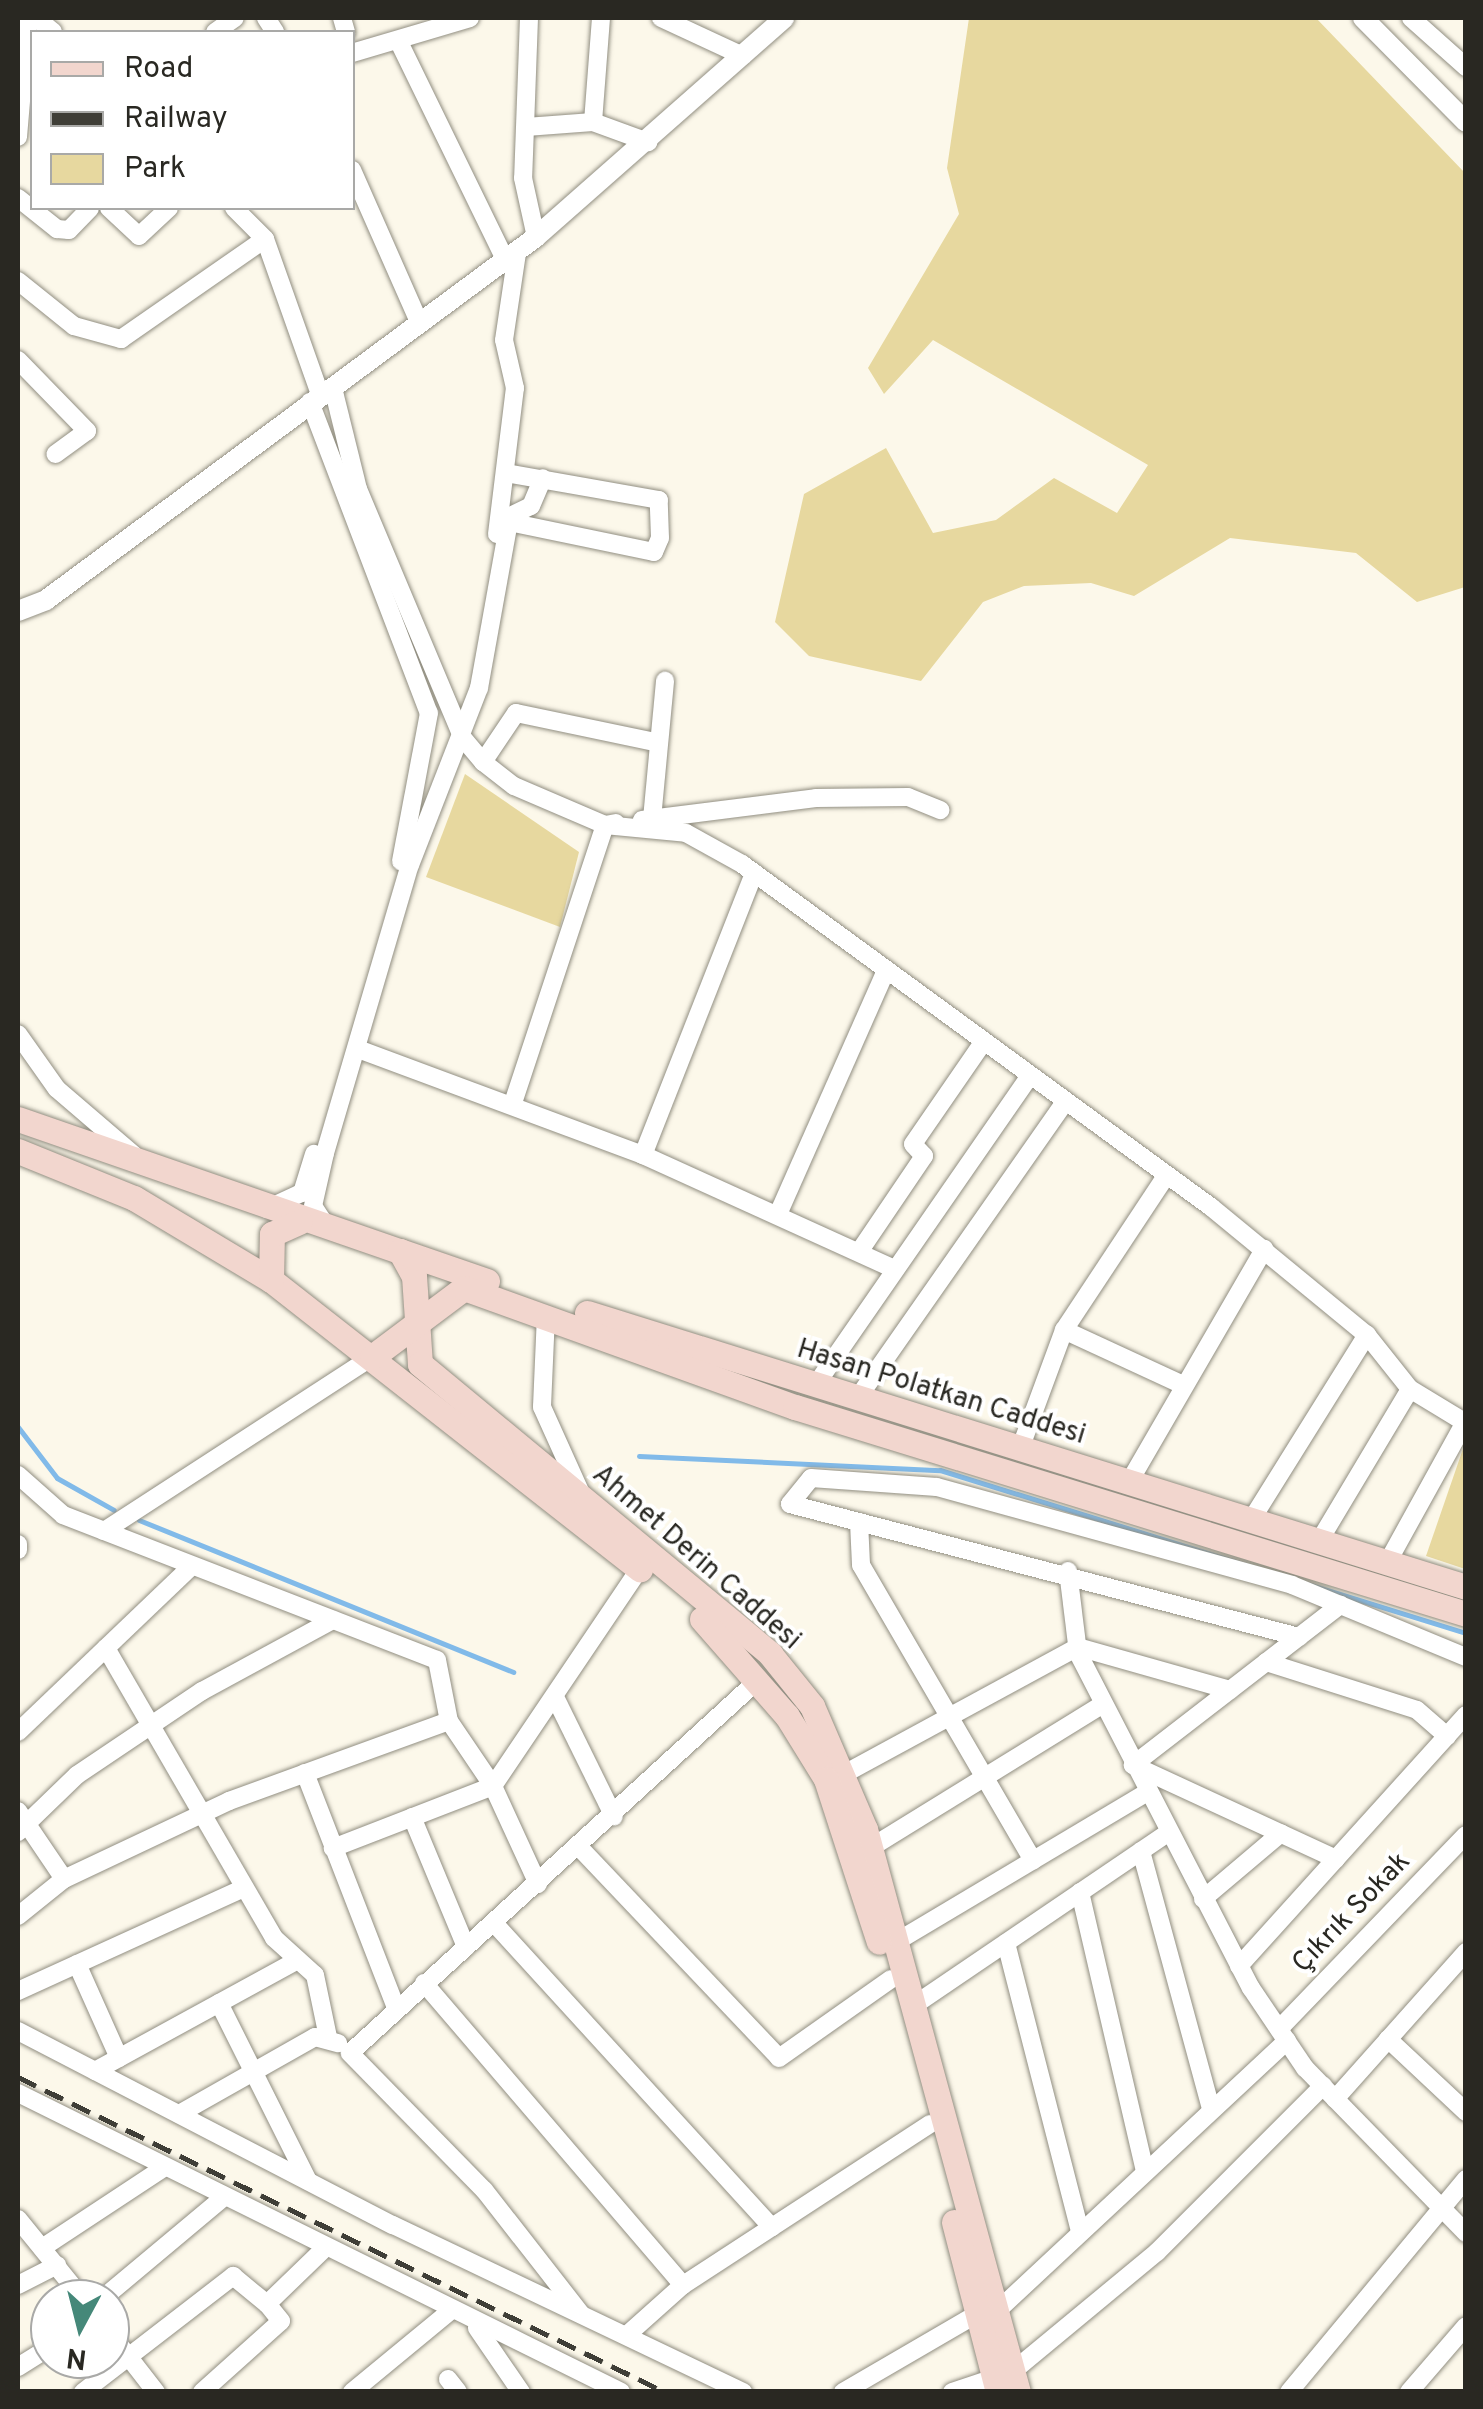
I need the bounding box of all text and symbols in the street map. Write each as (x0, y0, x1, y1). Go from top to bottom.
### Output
legend (30, 30, 355, 210)
text: Road (124, 51, 193, 88)
text: Railway (124, 101, 228, 138)
text: Park (124, 151, 186, 188)
street label: Hasan Polatkan Caddesi (793, 1333, 1089, 1453)
street label: Ahmet Derin Caddesi (585, 1458, 807, 1658)
street label: Çıkrık Sokak (1286, 1845, 1418, 1981)
north arrow (30, 2279, 130, 2379)
text: N (64, 2338, 89, 2376)

